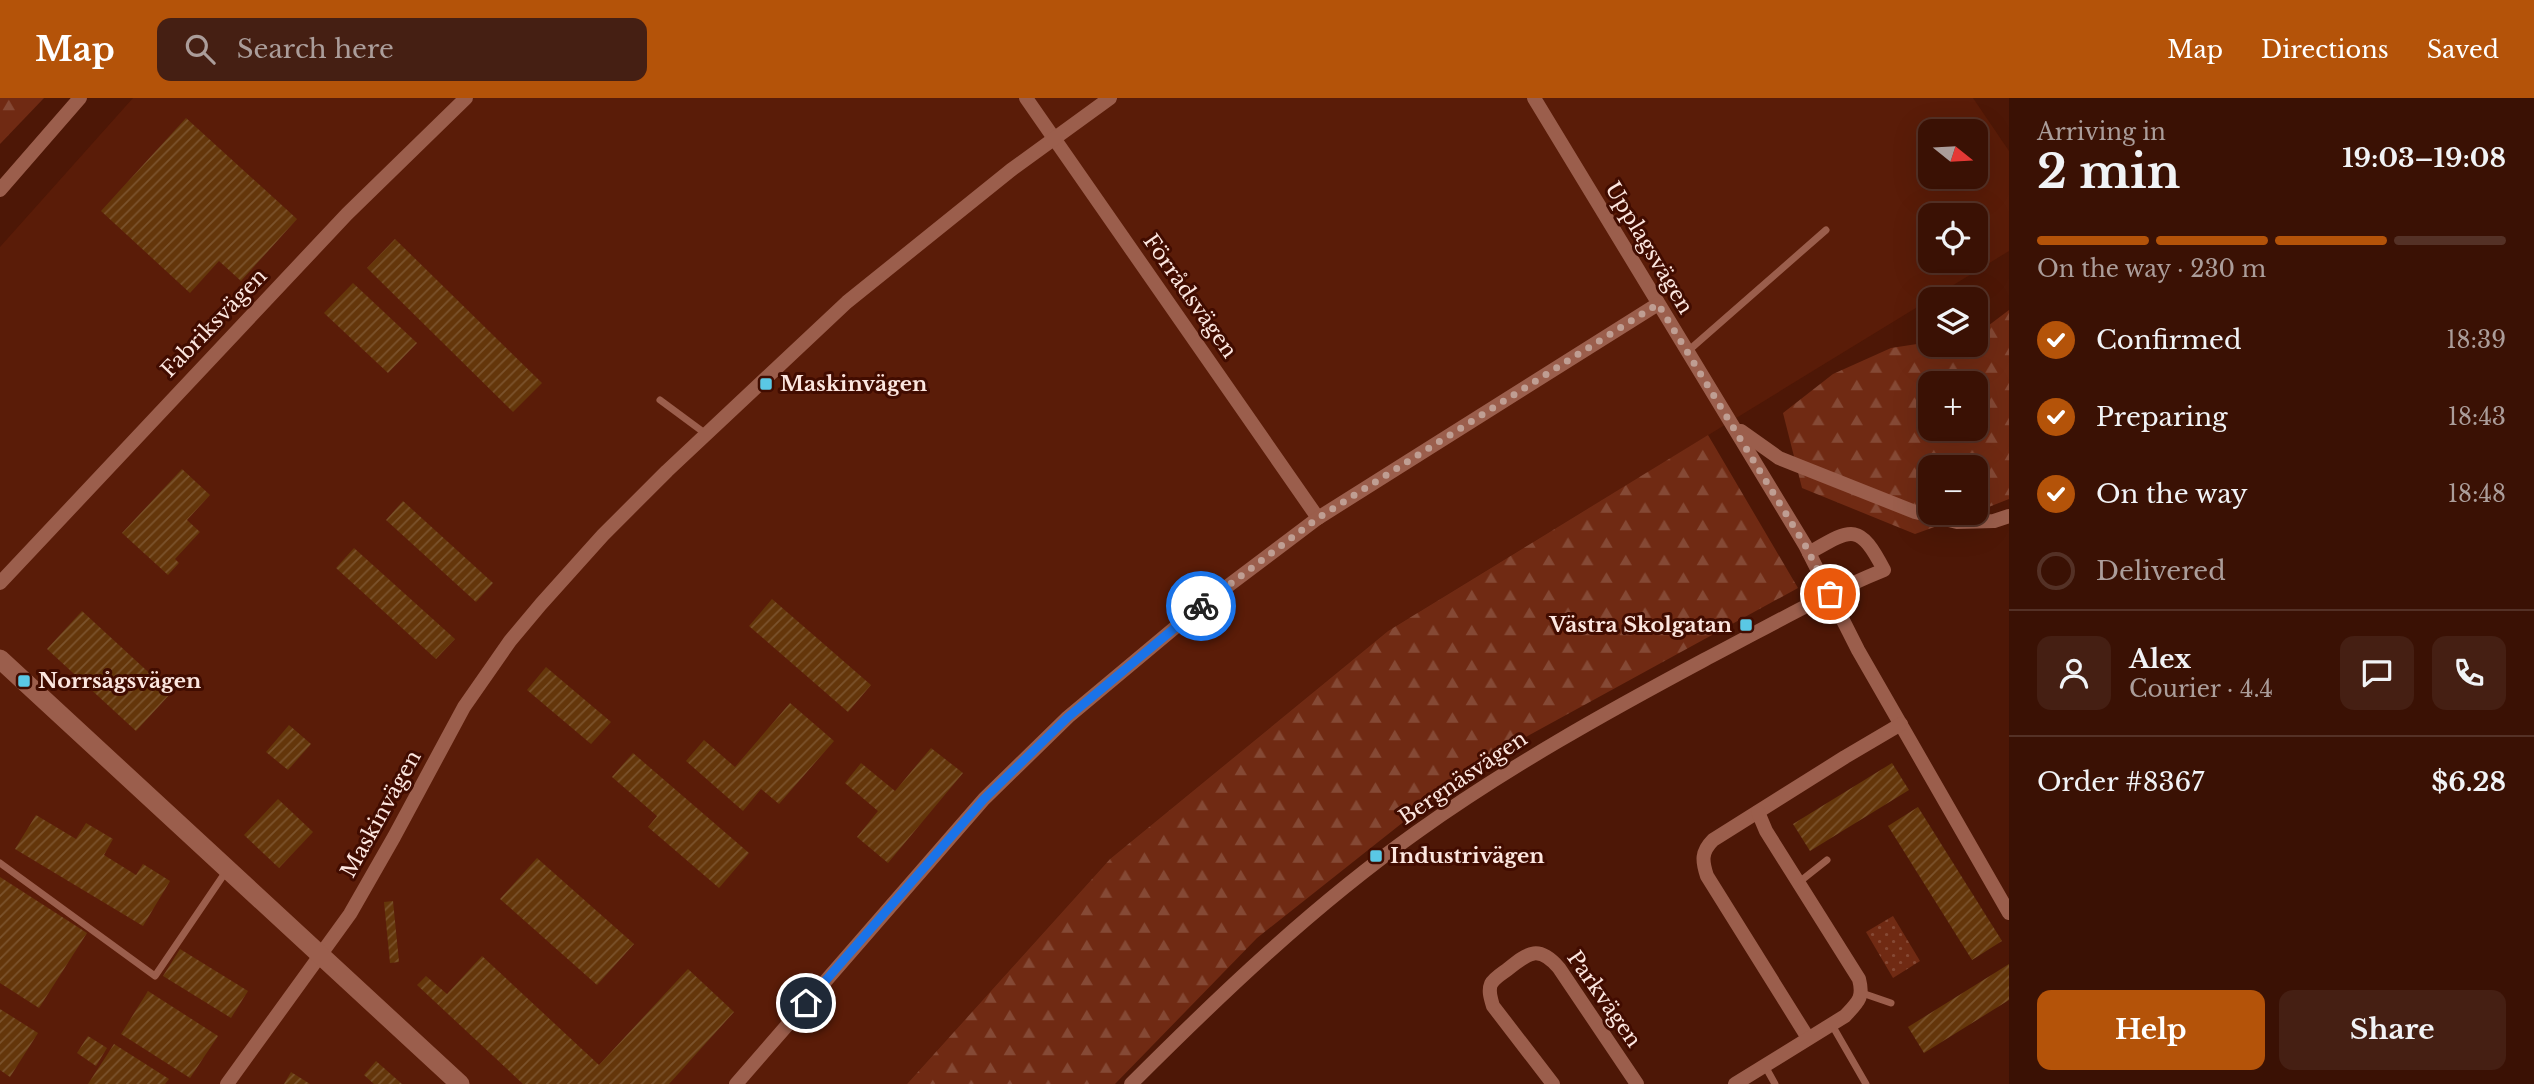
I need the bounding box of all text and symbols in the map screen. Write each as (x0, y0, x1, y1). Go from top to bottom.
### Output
search box (157, 18, 647, 81)
text: Map (35, 29, 115, 70)
icon: search (181, 30, 219, 68)
text: Search here (237, 33, 394, 65)
text: Map (2167, 35, 2223, 64)
text: Directions (2261, 35, 2389, 64)
text: Saved (2427, 35, 2499, 64)
text: Arriving in (2037, 118, 2166, 146)
north arrow (1918, 119, 1988, 189)
map controls (1918, 119, 1988, 525)
text: 19:03–19:08 (2342, 142, 2506, 174)
text: 2 min (2037, 143, 2180, 200)
street label: Upplagsvägen (1599, 177, 1699, 319)
button: locate (1918, 203, 1988, 273)
street label: Förrådsvägen (1138, 229, 1242, 363)
text: On the way · 230 m (2037, 255, 2266, 283)
street label: Fabriksvägen (156, 263, 272, 383)
button: layers (1918, 287, 1988, 357)
icon: check (2037, 321, 2075, 359)
text: Confirmed (2096, 324, 2241, 356)
text: 18:39 (2446, 326, 2506, 354)
place label: Maskinvägen (780, 371, 927, 397)
button: + (1918, 371, 1988, 441)
marker: Maskinvägen (758, 376, 774, 392)
icon: check (2037, 398, 2075, 436)
text: Preparing (2096, 401, 2228, 433)
text: 18:43 (2448, 403, 2506, 431)
button: − (1918, 455, 1988, 525)
icon: check (2037, 475, 2075, 513)
text: On the way (2096, 478, 2248, 510)
text: 18:48 (2448, 480, 2506, 508)
text: Delivered (2096, 555, 2226, 587)
pin (1800, 564, 1860, 624)
courier (1166, 571, 1236, 641)
icon: bag (1811, 575, 1849, 613)
icon: bike (1182, 587, 1220, 625)
place label: Västra Skolgatan (1549, 612, 1732, 638)
marker: Västra Skolgatan (1738, 617, 1754, 633)
button: person (2037, 636, 2111, 710)
button: chat (2340, 636, 2414, 710)
button: phone (2432, 636, 2506, 710)
text: Alex (2129, 643, 2191, 675)
place label: Norrsågsvägen (38, 668, 201, 694)
marker: Norrsågsvägen (16, 673, 32, 689)
text: Courier · 4.4 (2129, 675, 2273, 703)
street label: Bergnäsvägen (1394, 725, 1532, 831)
street label: Maskinvägen (335, 746, 427, 882)
text: Order #8367 (2037, 766, 2204, 798)
text: $6.28 (2432, 766, 2506, 798)
place label: Industrivägen (1390, 843, 1545, 869)
marker: Industrivägen (1368, 848, 1384, 864)
street label: Parkvägen (1561, 946, 1647, 1052)
pin (776, 973, 836, 1033)
icon: home (787, 984, 825, 1022)
button: Help (2037, 990, 2265, 1070)
button: Share (2279, 990, 2506, 1070)

